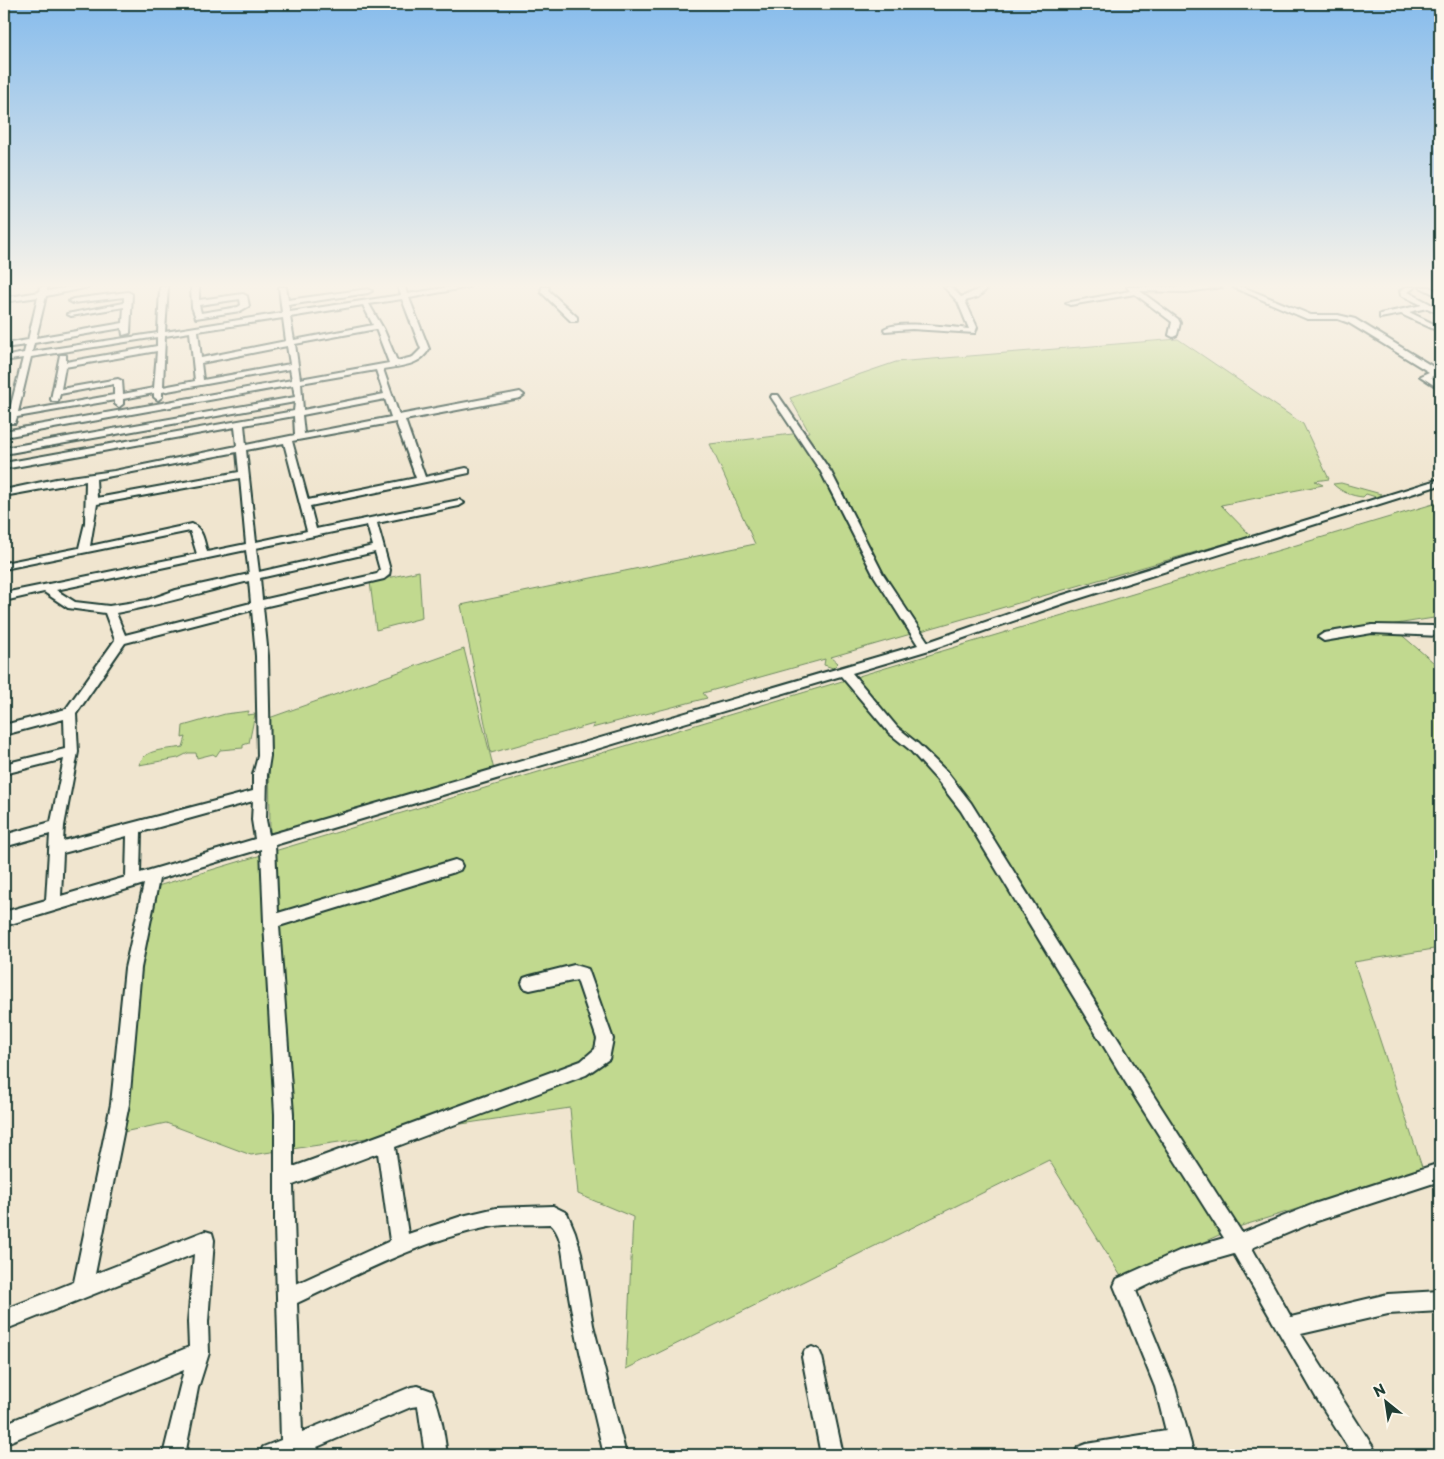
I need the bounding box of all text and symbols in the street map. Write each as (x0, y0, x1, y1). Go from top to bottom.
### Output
north arrow (1362, 1376, 1412, 1426)
text: N (1369, 1378, 1389, 1402)

